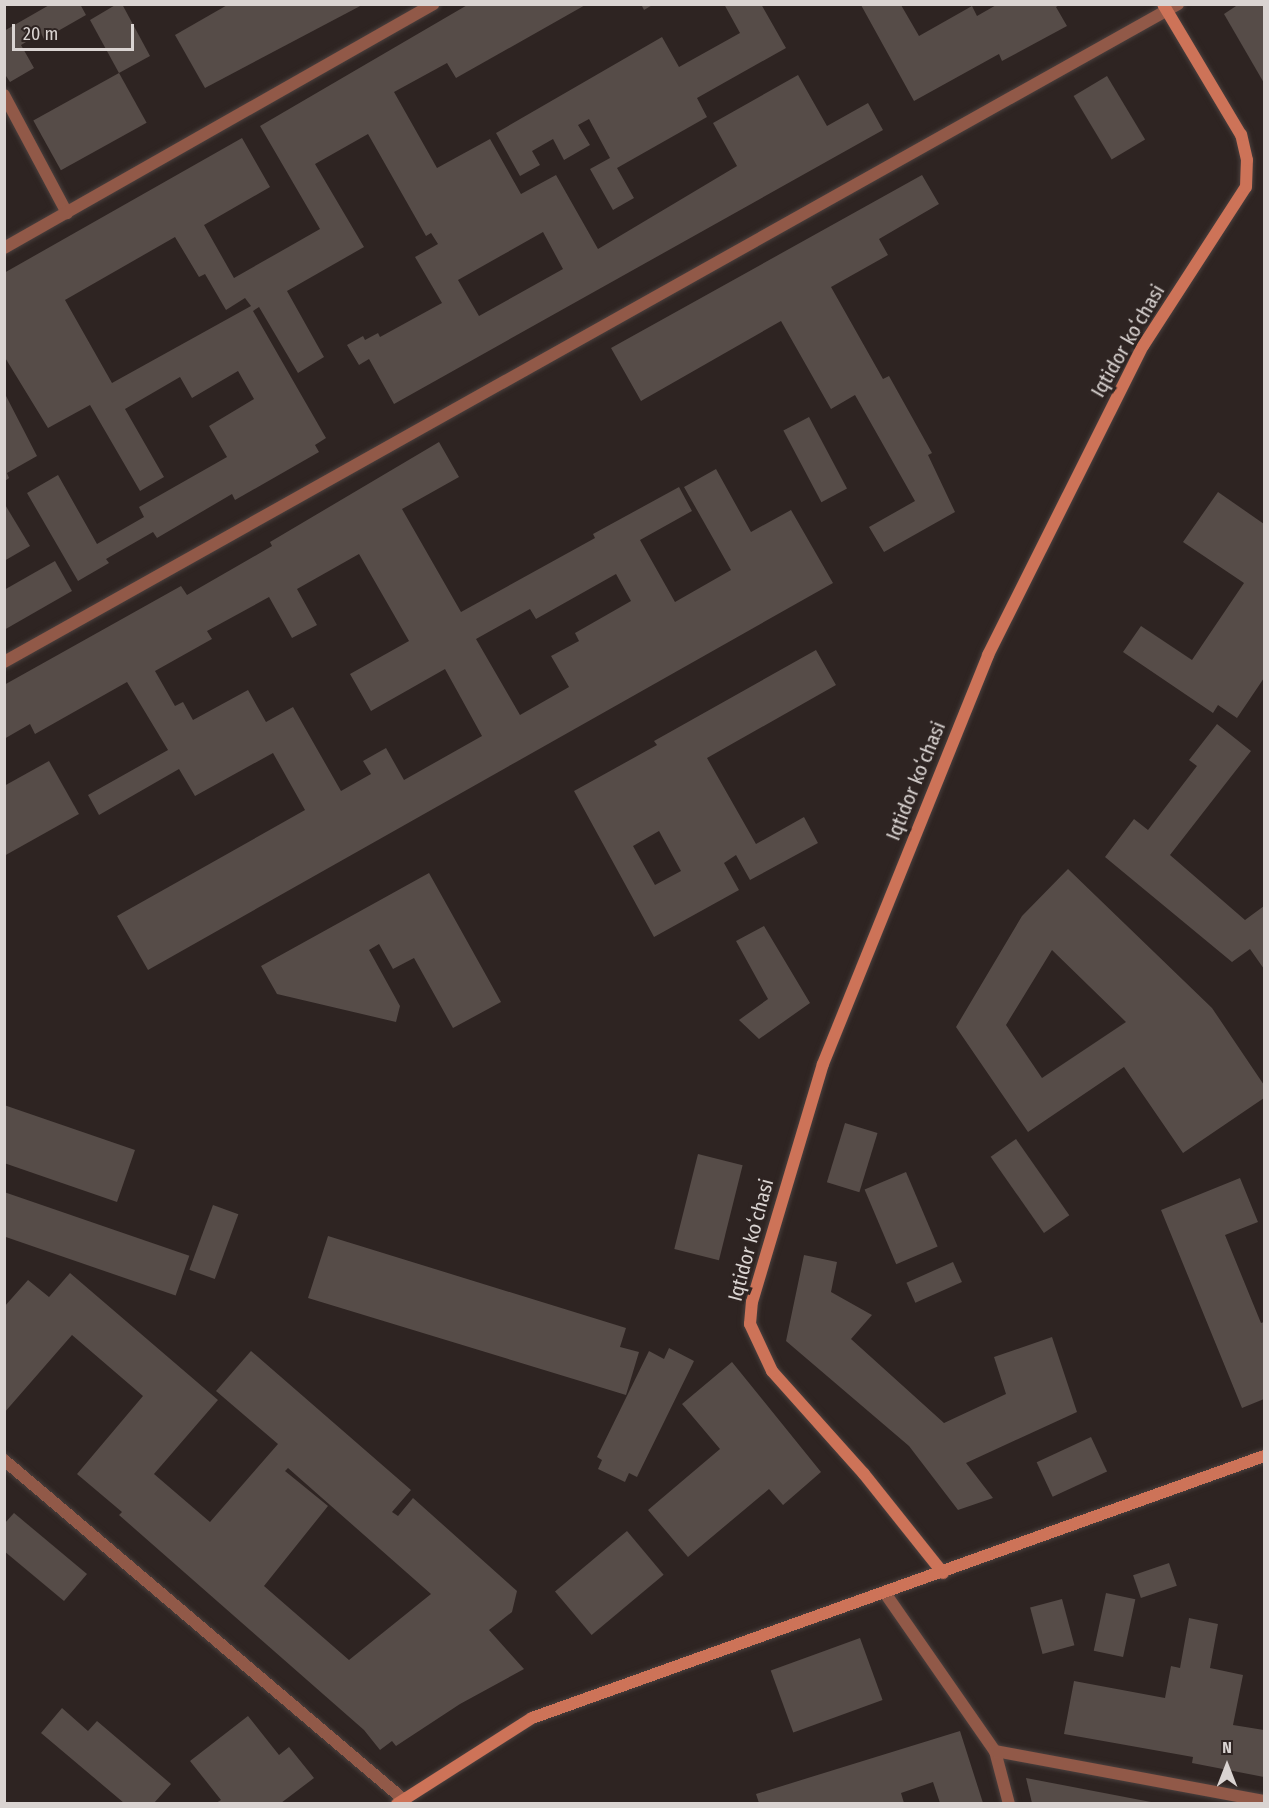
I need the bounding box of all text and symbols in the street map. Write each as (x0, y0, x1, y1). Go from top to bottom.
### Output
scale bar (15, 12, 136, 50)
text: 20 m (23, 23, 58, 45)
street label: Iqtidor koʻchasi (1086, 280, 1170, 402)
street label: Iqtidor koʻchasi (881, 718, 951, 844)
street label: Iqtidor koʻchasi (723, 1176, 779, 1304)
north arrow (1197, 1736, 1257, 1796)
text: N (1222, 1738, 1232, 1757)

